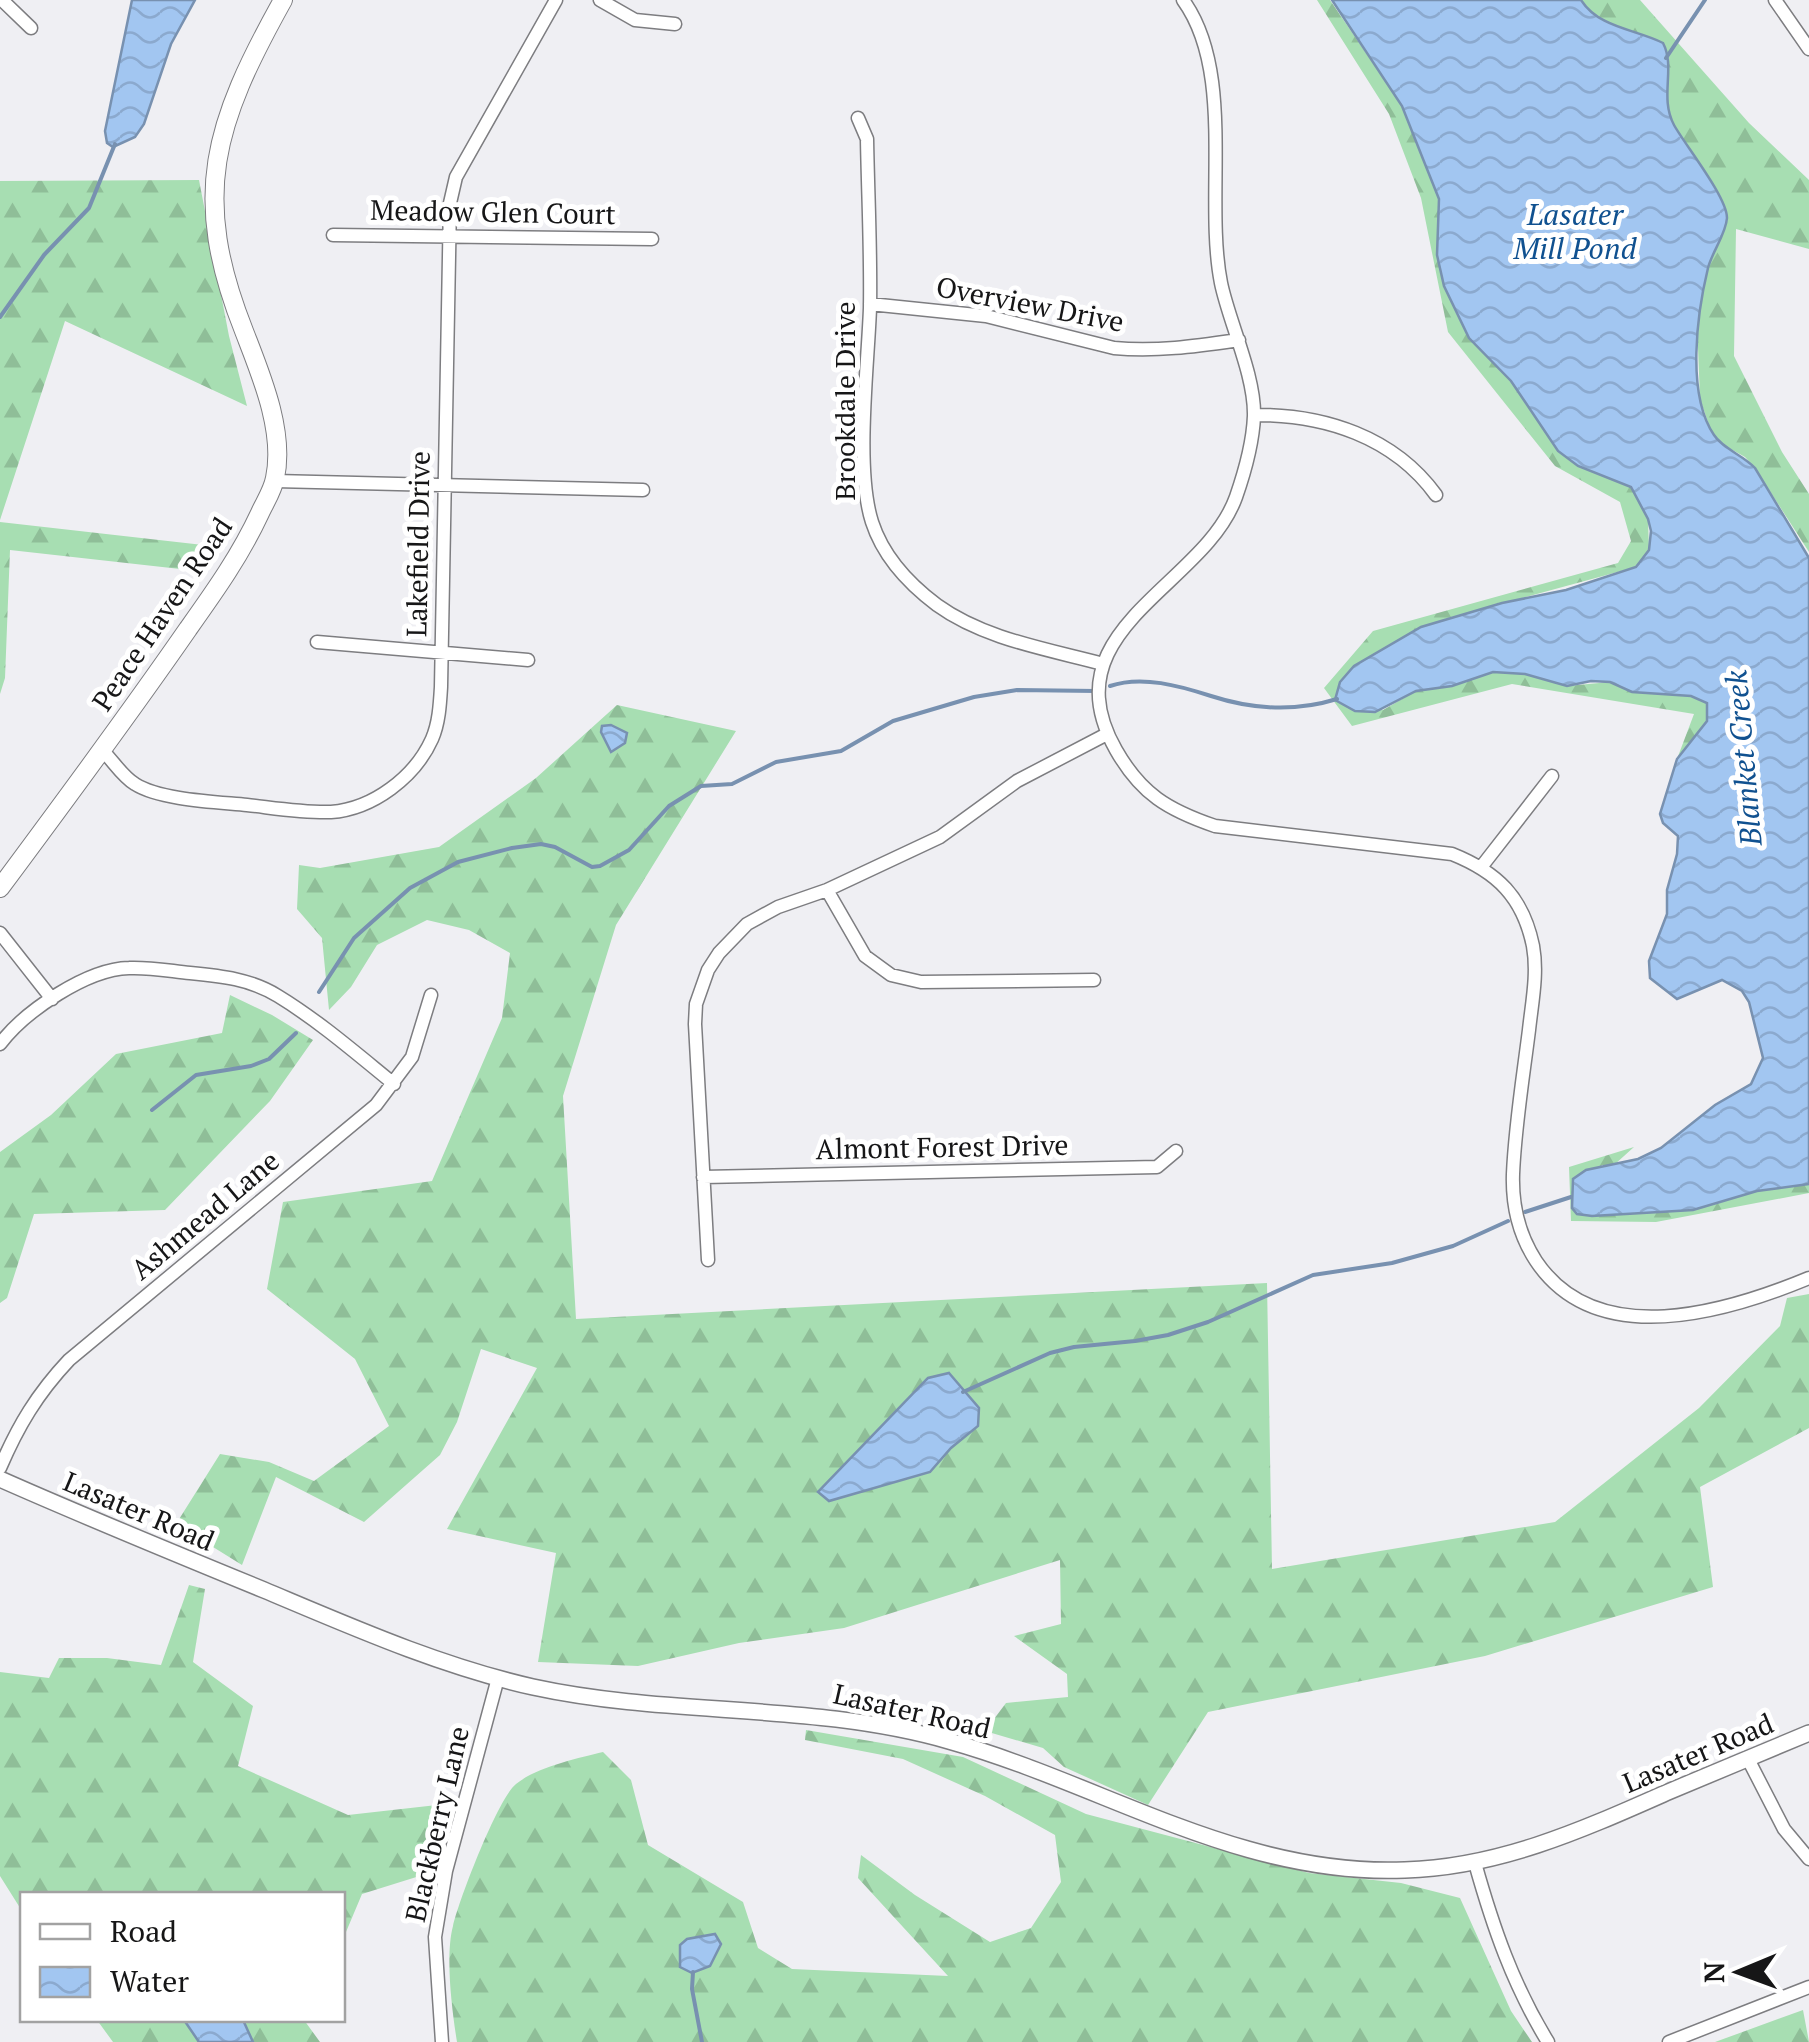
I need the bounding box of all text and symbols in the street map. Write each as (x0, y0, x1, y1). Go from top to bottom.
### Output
street label: Meadow Glen Court (370, 191, 617, 232)
water label: Lasater Mill Pond (1513, 194, 1637, 268)
street label: Overview Drive (933, 267, 1127, 340)
street label: Brookdale Drive (826, 301, 863, 501)
street label: Lakefield Drive (397, 451, 438, 637)
street label: Peace Haven Road (83, 510, 240, 718)
water label: Blanket Creek (1715, 668, 1771, 849)
street label: Almont Forest Drive (815, 1126, 1069, 1167)
street label: Ashmead Lane (123, 1142, 287, 1287)
street label: Lasater Road (58, 1462, 220, 1559)
street label: Lasater Road (830, 1674, 994, 1747)
street label: Lasater Road (1617, 1704, 1779, 1801)
street label: Blackberry Lane (396, 1722, 477, 1925)
legend (20, 1892, 345, 2022)
text: Road (110, 1911, 177, 1951)
north arrow (1689, 1922, 1789, 2022)
text: Water (110, 1961, 189, 2001)
text: N (1695, 1962, 1732, 1983)

